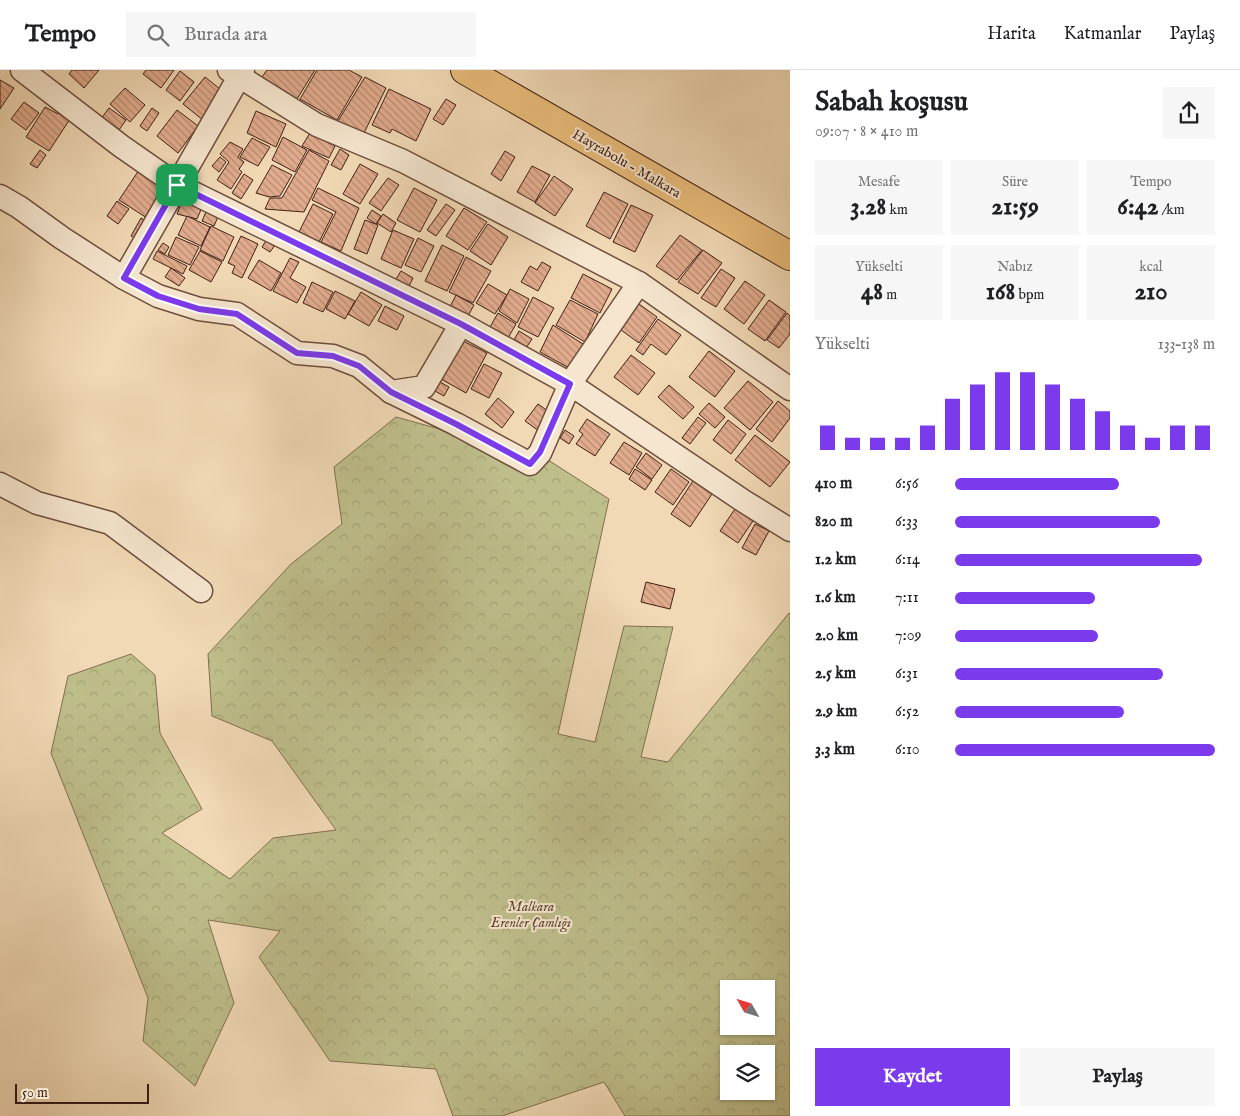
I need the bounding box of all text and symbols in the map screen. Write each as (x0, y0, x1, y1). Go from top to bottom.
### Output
search box (126, 12, 476, 57)
text: Tempo (25, 19, 96, 50)
icon: search (144, 21, 172, 49)
text: Burada ara (184, 23, 267, 47)
text: Harita (987, 23, 1036, 46)
text: Katmanlar (1064, 23, 1141, 46)
text: Paylaş (1169, 23, 1215, 46)
text: Sabah koşusu (815, 85, 968, 120)
button: share (1163, 87, 1215, 139)
text: 09:07 · 8 × 410 m (815, 122, 918, 142)
street label: Hayrabolu - Malkara (569, 125, 685, 203)
pin (156, 164, 198, 206)
icon: arrive (163, 171, 191, 199)
text: Mesafe (858, 173, 900, 191)
text: Süre (1002, 173, 1028, 191)
text: Tempo (1130, 173, 1172, 191)
text: 3.28 (850, 191, 886, 223)
text: 21:59 (991, 191, 1039, 223)
text: 6:42 (1117, 191, 1159, 223)
text: km (886, 201, 908, 219)
text: /km (1159, 201, 1185, 219)
text: Yükselti (855, 258, 903, 276)
text: Nabız (997, 258, 1033, 276)
text: kcal (1139, 258, 1163, 276)
text: 48 (861, 276, 883, 308)
text: 168 (986, 276, 1015, 308)
text: 210 (1134, 276, 1168, 308)
text: m (883, 286, 897, 304)
text: bpm (1015, 286, 1044, 304)
text: Yükselti (815, 335, 870, 355)
text: 133–138 m (1158, 335, 1215, 355)
text: 410 m (815, 474, 852, 494)
text: 6:56 (895, 474, 918, 494)
text: 820 m (815, 512, 853, 532)
text: 6:33 (895, 512, 918, 532)
text: 1.2 km (815, 550, 856, 570)
text: 6:14 (895, 550, 920, 570)
text: 1.6 km (815, 588, 856, 608)
text: 7:11 (895, 588, 919, 608)
text: 2.0 km (815, 626, 858, 646)
text: 7:09 (895, 626, 922, 646)
text: 2.5 km (815, 664, 856, 684)
text: 6:31 (895, 664, 918, 684)
text: 2.9 km (815, 702, 857, 722)
text: 6:52 (895, 702, 919, 722)
text: 3.3 km (815, 740, 855, 760)
text: 6:10 (895, 740, 920, 760)
park label: Malkara Erenler Çamlığı (490, 898, 571, 933)
north arrow (720, 980, 775, 1035)
map controls (720, 980, 775, 1100)
button: layers (720, 1045, 775, 1100)
button: Kaydet (815, 1048, 1010, 1106)
button: Paylaş (1020, 1048, 1215, 1106)
scale bar (15, 1081, 149, 1104)
text: 50 m (22, 1084, 48, 1102)

